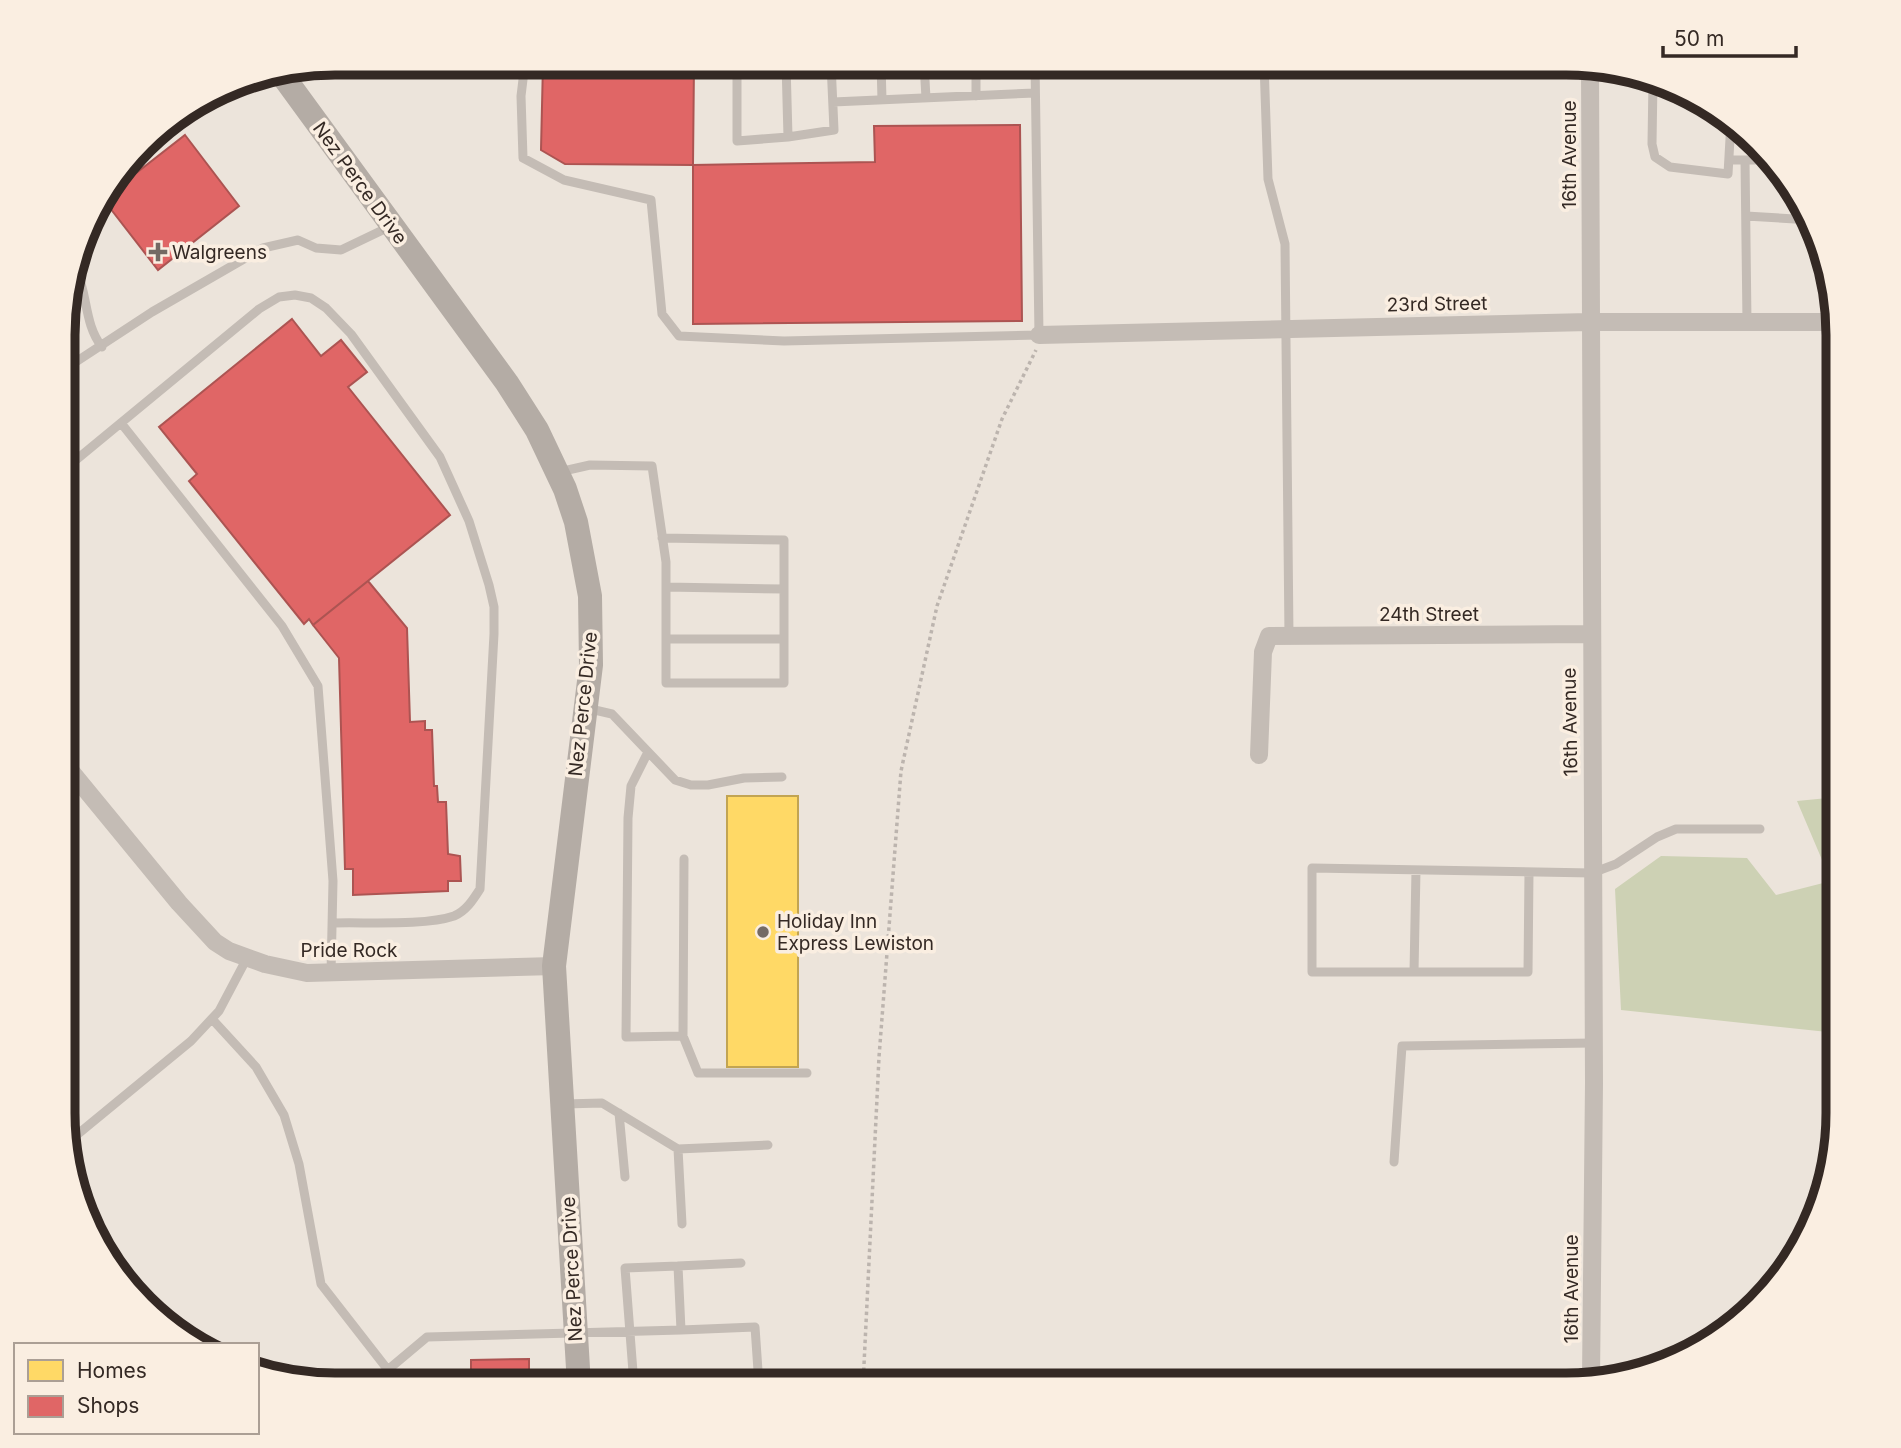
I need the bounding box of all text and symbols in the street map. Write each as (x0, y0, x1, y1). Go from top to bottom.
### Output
scale bar (1663, 14, 1796, 58)
text: 50 m (1674, 26, 1724, 51)
street label: 16th Avenue (1558, 100, 1581, 210)
street label: Nez Perce Drive (308, 117, 412, 249)
place label: Walgreens (172, 241, 267, 264)
marker: Walgreens (150, 244, 166, 260)
street label: 23rd Street (1386, 292, 1488, 316)
street label: 24th Street (1379, 603, 1479, 626)
street label: Nez Perce Drive (564, 631, 602, 777)
street label: 16th Avenue (1558, 667, 1582, 777)
place label: Holiday Inn Express Lewiston (777, 910, 934, 955)
marker: Holiday Inn Express Lewiston (755, 924, 771, 940)
street label: Pride Rock (301, 939, 398, 962)
street label: Nez Perce Drive (557, 1196, 587, 1342)
street label: 16th Avenue (1560, 1234, 1583, 1344)
legend (14, 1343, 259, 1434)
text: Homes (77, 1358, 147, 1383)
text: Shops (77, 1393, 139, 1418)

